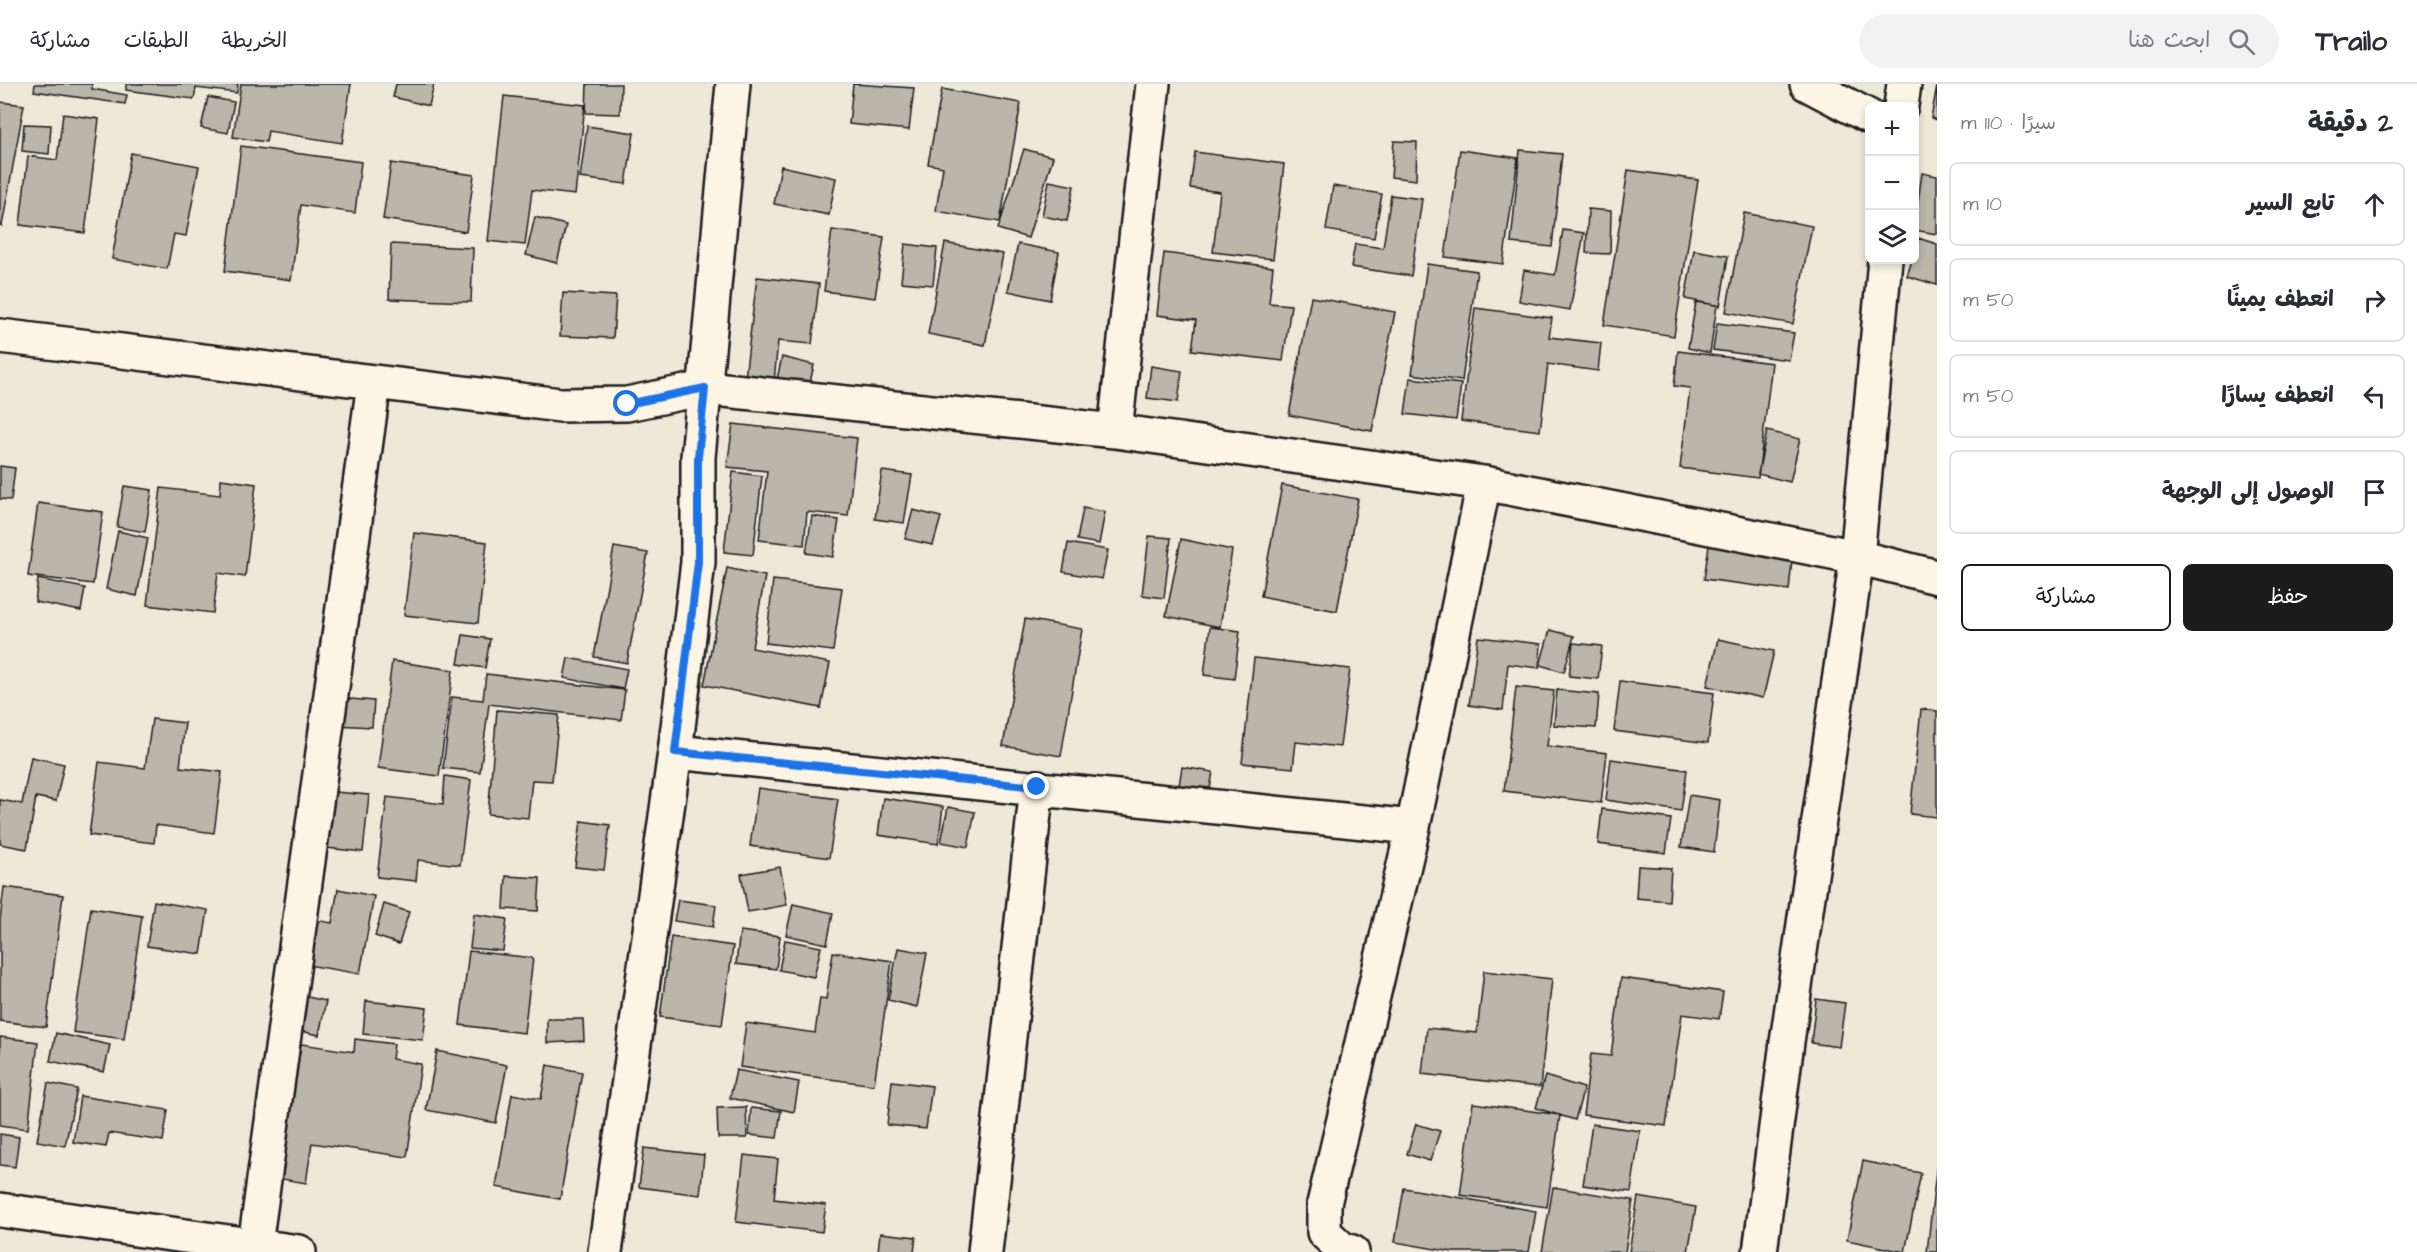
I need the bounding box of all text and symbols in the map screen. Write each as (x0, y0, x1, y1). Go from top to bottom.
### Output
search box (1859, 14, 2279, 68)
text: Trailo (2315, 22, 2387, 61)
text: ابحث هنا (2128, 25, 2210, 56)
icon: search (2225, 25, 2258, 58)
text: مشاركة (30, 26, 91, 55)
text: الطبقات (124, 26, 189, 55)
text: الخريطة (222, 26, 287, 55)
map controls (1865, 102, 1919, 264)
button: + (1865, 102, 1919, 156)
text: 2 دقيقة (2308, 105, 2393, 141)
text: سيرًا · 110 m (1961, 109, 2056, 137)
button: − (1865, 156, 1919, 210)
text: تابع السير (2247, 188, 2334, 219)
icon: ahead (2358, 188, 2391, 221)
text: 10 m (1963, 190, 2002, 218)
button: layers (1865, 210, 1919, 264)
text: انعطف يمينًا (2227, 284, 2334, 315)
icon: right (2358, 284, 2391, 317)
text: 50 m (1963, 286, 2013, 314)
text: انعطف يسارًا (2221, 380, 2334, 411)
icon: left (2358, 380, 2391, 413)
text: 50 m (1963, 382, 2013, 410)
route start (613, 390, 639, 416)
text: الوصول إلى الوجهة (2162, 476, 2334, 507)
icon: arrive (2358, 476, 2391, 509)
button: مشاركة (1961, 564, 2171, 631)
button: حفظ (2183, 564, 2393, 631)
route end (1023, 773, 1049, 799)

